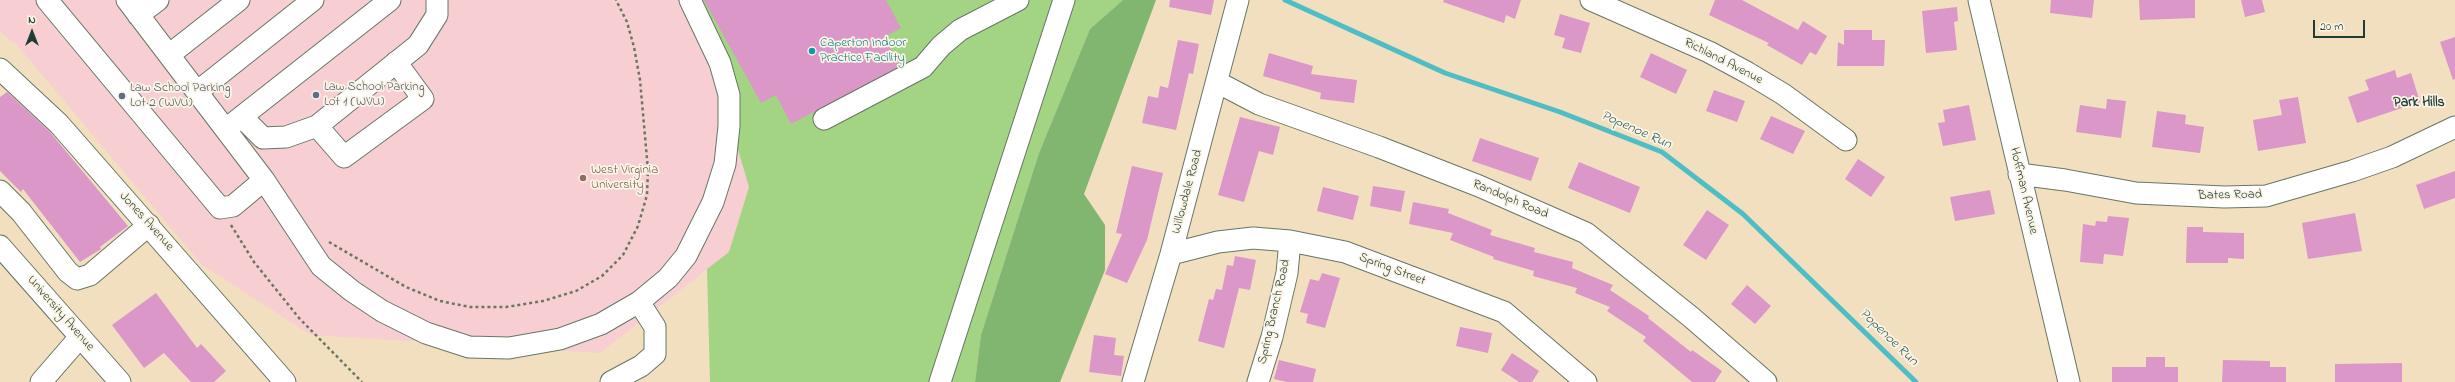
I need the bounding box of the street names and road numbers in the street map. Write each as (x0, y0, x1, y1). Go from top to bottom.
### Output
street label: Richland Avenue (1681, 35, 1765, 89)
street label: Hoffman Avenue (2005, 146, 2041, 236)
street label: Willowdale Road (1169, 148, 1207, 236)
street label: Randolph Road (1470, 177, 1550, 223)
street label: Bates Road (2198, 188, 2262, 204)
street label: Jones Avenue (115, 189, 177, 255)
street label: Spring Street (1357, 250, 1427, 290)
street label: Spring Branch Road (1255, 258, 1295, 366)
street label: University Avenue (23, 273, 97, 355)

